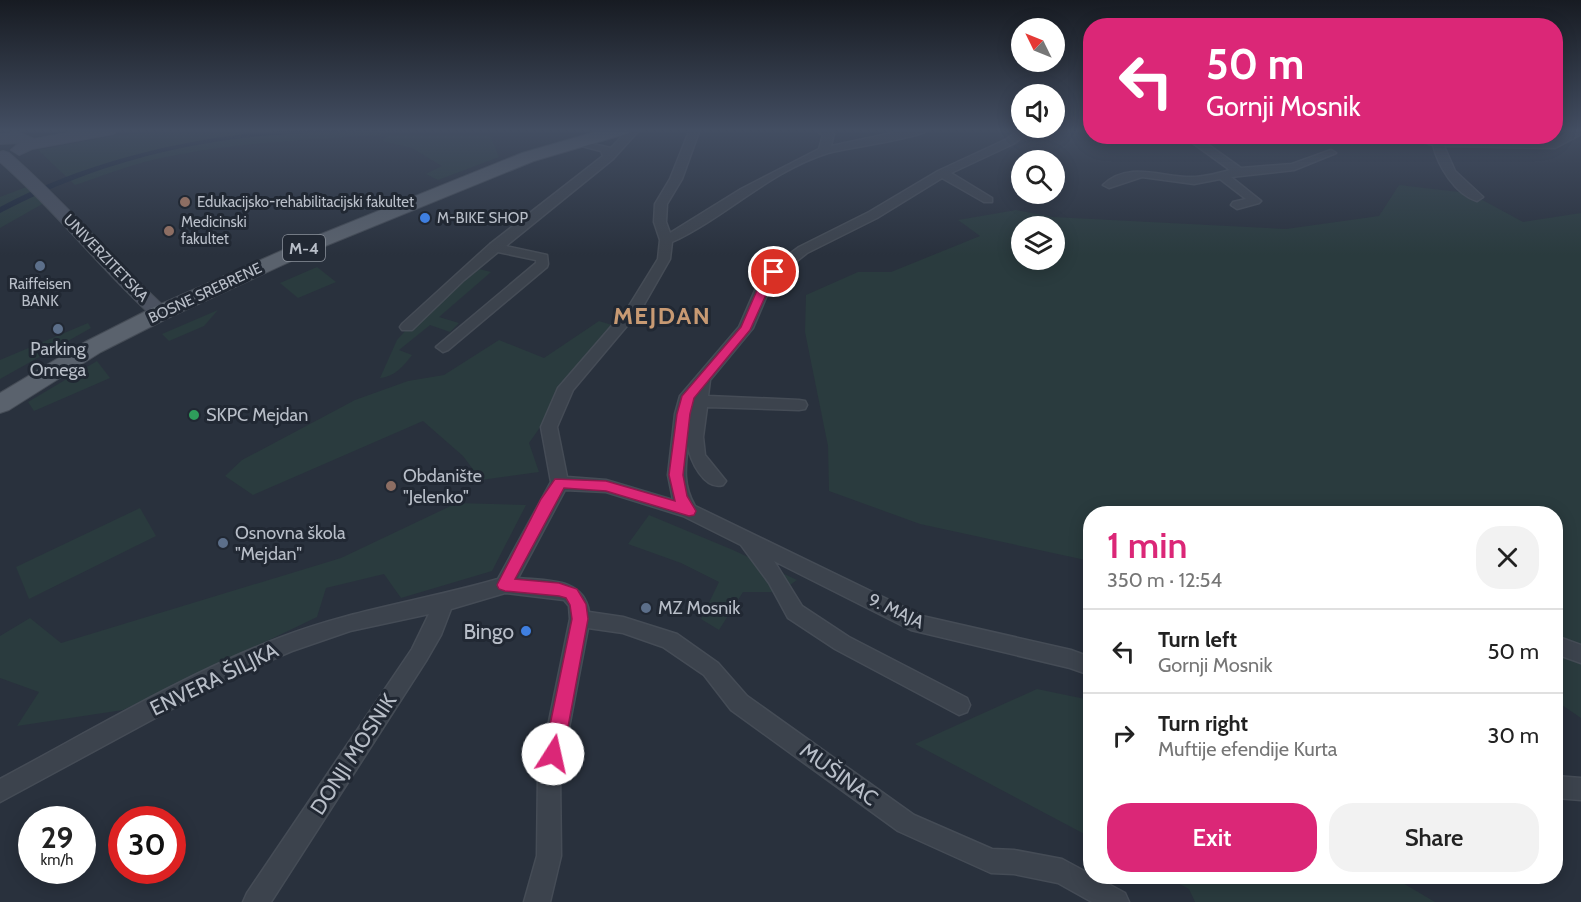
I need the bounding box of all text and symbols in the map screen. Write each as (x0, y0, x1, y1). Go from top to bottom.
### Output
north arrow (1011, 18, 1065, 72)
map controls (1011, 18, 1065, 270)
text: 50 m (1206, 38, 1304, 90)
icon: left (1107, 42, 1185, 120)
button: sound (1011, 84, 1065, 138)
text: Gornji Mosnik (1206, 90, 1361, 123)
button: search (1011, 150, 1065, 204)
place label: Edukacijsko-rehabilitacijski fakultet (197, 193, 414, 211)
marker: Edukacijsko-rehabilitacijski fakultet (178, 195, 192, 209)
place label: M-BIKE SHOP (437, 209, 528, 227)
street label: UNIVERZITETSKA (60, 211, 153, 306)
marker: M-BIKE SHOP (418, 211, 432, 225)
place label: Medicinski fakultet (181, 213, 247, 248)
button: layers (1011, 216, 1065, 270)
marker: Medicinski fakultet (162, 224, 176, 238)
road number: M-4 (283, 235, 325, 261)
pin (748, 246, 799, 297)
icon: arrive (757, 255, 790, 288)
marker: Raiffeisen BANK (33, 259, 47, 273)
street label: BOSNE SREBRENE (146, 259, 264, 327)
place label: Raiffeisen BANK (9, 275, 71, 310)
district label: MEJDAN (613, 301, 711, 330)
marker: Parking Omega (51, 322, 65, 336)
place label: Parking Omega (30, 338, 87, 381)
place label: SKPC Mejdan (206, 404, 308, 426)
marker: SKPC Mejdan (187, 408, 201, 422)
place label: Obdanište "Jelenko" (403, 465, 482, 508)
marker: Obdanište "Jelenko" (384, 479, 398, 493)
place label: Osnovna škola "Mejdan" (235, 522, 346, 565)
text: 1 min (1107, 523, 1187, 567)
button: close (1476, 526, 1539, 589)
marker: Osnovna škola "Mejdan" (216, 536, 230, 550)
text: 350 m · 12:54 (1107, 568, 1222, 592)
street label: 9. MAJA (865, 589, 927, 633)
place label: MZ Mosnik (658, 597, 741, 619)
marker: MZ Mosnik (639, 601, 653, 615)
place label: Bingo (463, 619, 514, 644)
marker: Bingo (519, 624, 533, 638)
text: Turn left (1158, 626, 1237, 653)
icon: left (1107, 635, 1140, 668)
street label: ENVERA ŠILJKA (146, 637, 282, 721)
text: 50 m (1487, 638, 1539, 665)
text: Gornji Mosnik (1158, 653, 1272, 677)
street label: DONJI MOSNIK (305, 689, 401, 819)
text: Turn right (1158, 710, 1248, 737)
icon: right (1107, 719, 1140, 752)
position arrow (521, 722, 585, 786)
text: 30 m (1487, 722, 1539, 749)
street label: MUŠINAC (795, 737, 883, 811)
text: Muftije efendije Kurta (1158, 737, 1337, 761)
button: Exit (1107, 803, 1317, 872)
button: Share (1329, 803, 1539, 872)
speed limit sign: 30 (108, 806, 186, 884)
text: 29 (41, 819, 73, 856)
text: km/h (41, 851, 73, 869)

